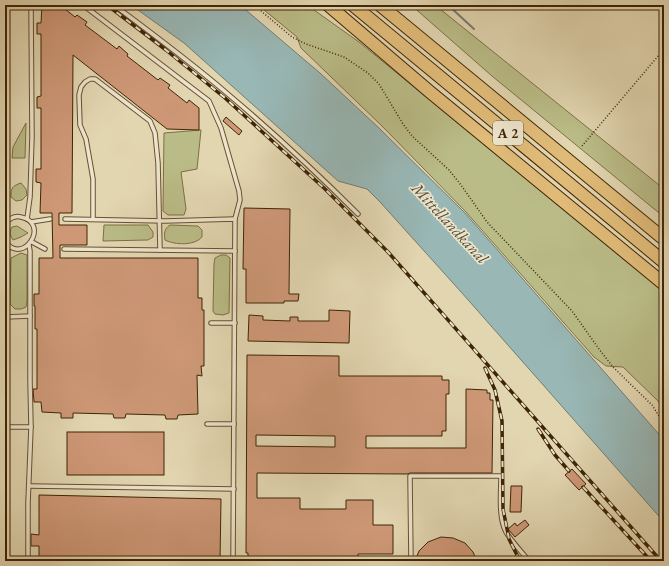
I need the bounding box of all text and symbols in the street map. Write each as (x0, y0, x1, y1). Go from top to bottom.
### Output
road number: A 2 (493, 121, 523, 145)
water label: Mittellandkanal (406, 177, 493, 268)

